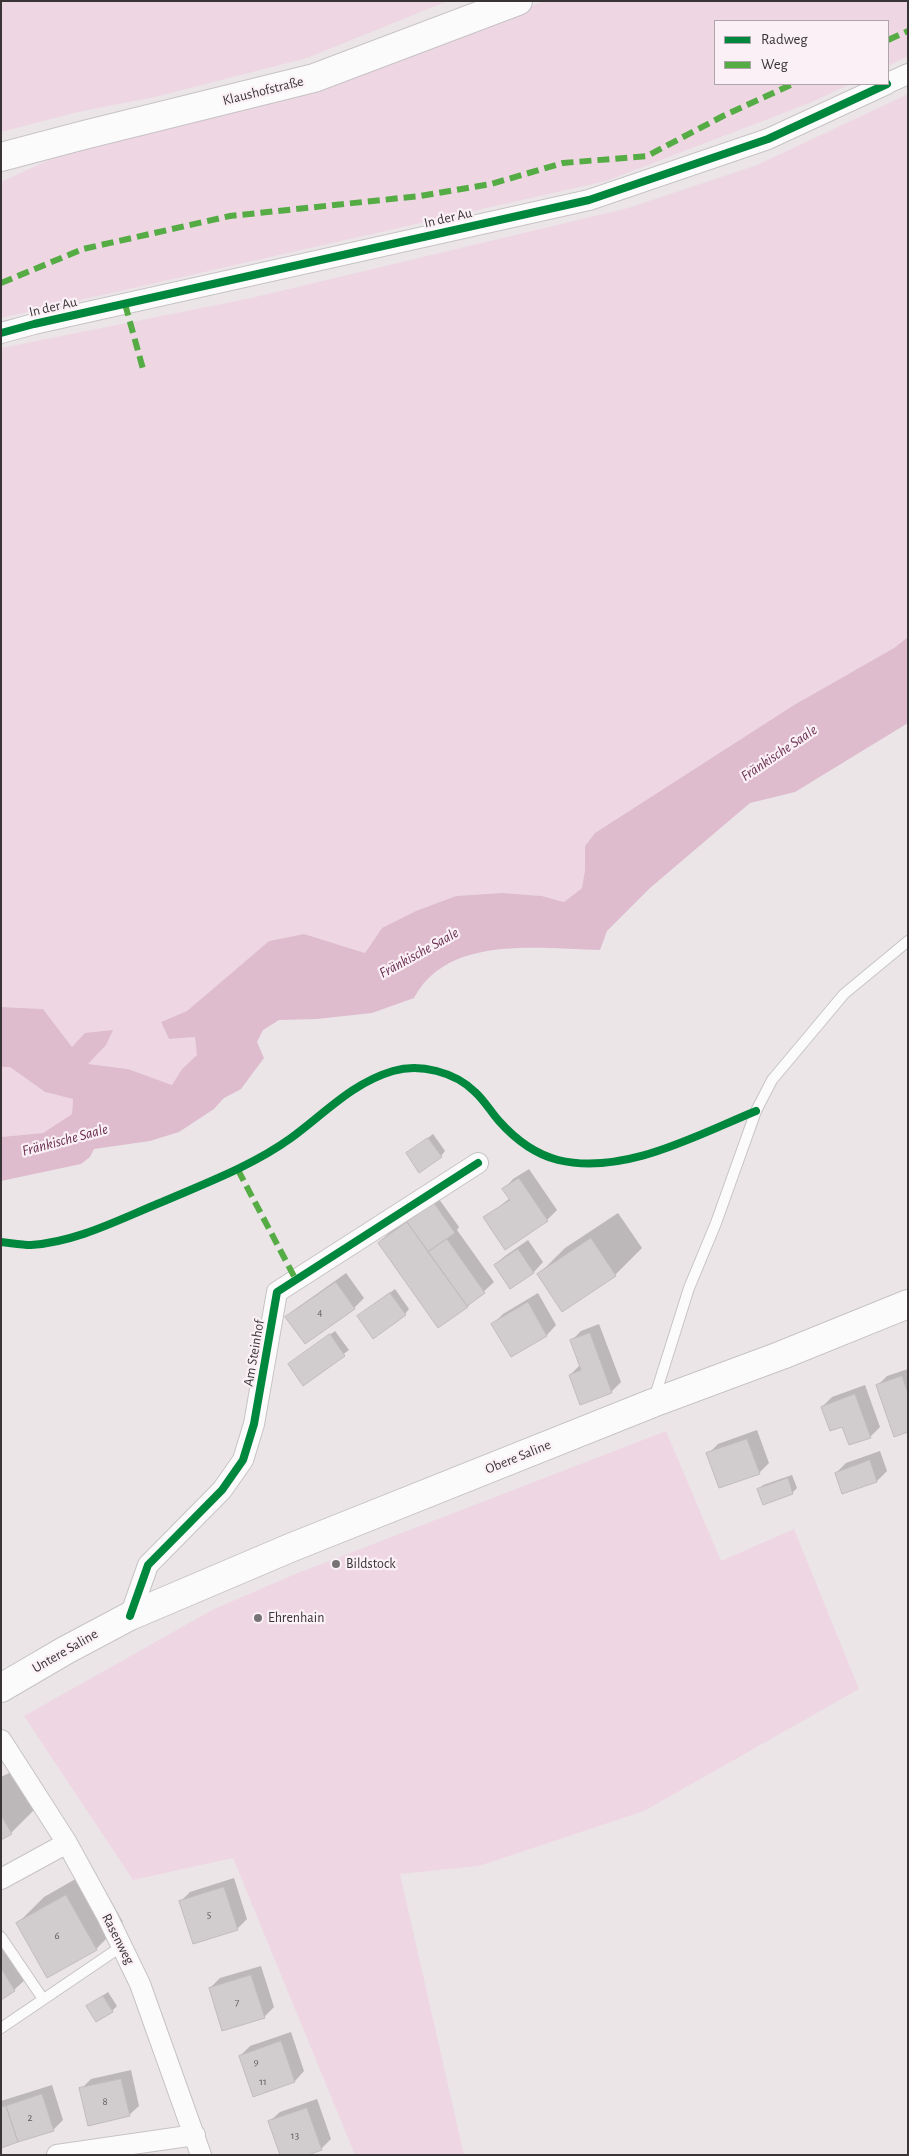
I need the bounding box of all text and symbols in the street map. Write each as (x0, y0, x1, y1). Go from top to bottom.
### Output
legend (714, 20, 889, 85)
text: Radweg (761, 32, 808, 47)
text: Weg (761, 57, 788, 72)
street label: Klaushofstraße (221, 73, 305, 109)
street label: In der Au (422, 204, 474, 232)
street label: In der Au (27, 293, 79, 321)
water label: Fränkische Saale (737, 721, 821, 785)
water label: Fränkische Saale (376, 924, 462, 982)
water label: Fränkische Saale (20, 1120, 110, 1160)
house number: 4 (317, 1306, 323, 1320)
street label: Am Steinhof (240, 1318, 268, 1388)
street label: Obere Saline (483, 1436, 553, 1478)
place label: Bildstock (346, 1556, 396, 1572)
marker: Bildstock (330, 1558, 342, 1570)
place label: Ehrenhain (268, 1610, 324, 1626)
marker: Ehrenhain (252, 1612, 264, 1624)
street label: Untere Saline (29, 1625, 101, 1677)
house number: 5 (207, 1908, 211, 1922)
street label: Rasenweg (98, 1911, 138, 1967)
house number: 6 (54, 1929, 60, 1943)
house number: 7 (235, 1996, 239, 2010)
house number: 9 (253, 2055, 259, 2069)
house number: 11 (259, 2075, 267, 2089)
house number: 8 (102, 2095, 108, 2109)
house number: 2 (27, 2111, 33, 2125)
house number: 13 (291, 2129, 299, 2143)

